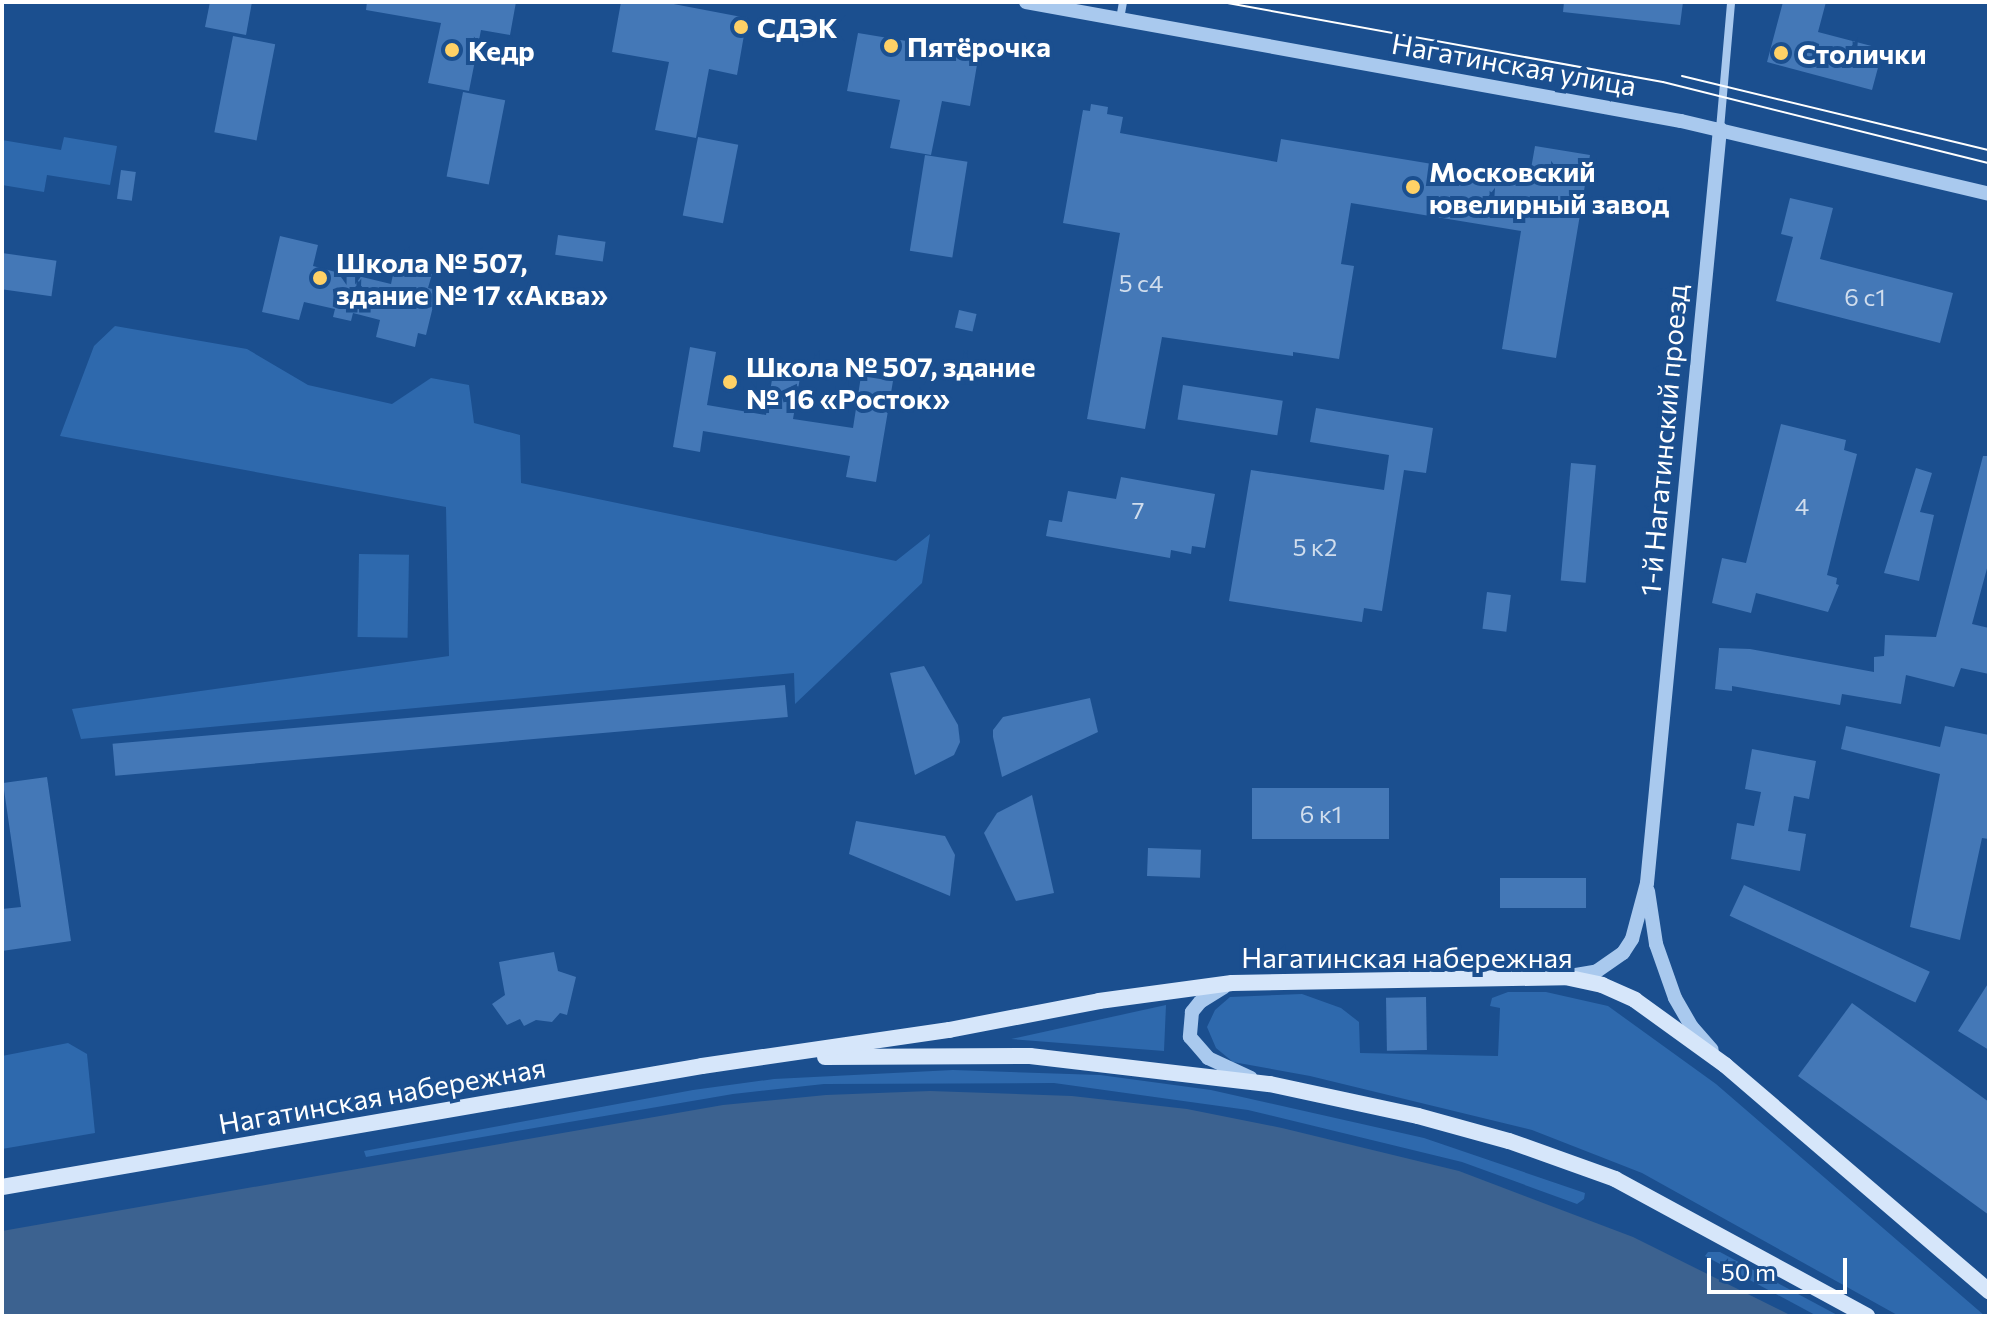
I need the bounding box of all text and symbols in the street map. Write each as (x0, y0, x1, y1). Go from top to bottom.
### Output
place label: СДЭК (757, 10, 838, 44)
marker: СДЭК (732, 18, 750, 36)
street label: Нагатинская улица (1389, 26, 1639, 102)
place label: Пятёрочка (907, 29, 1051, 63)
place label: Кедр (468, 33, 535, 67)
place label: Столички (1797, 36, 1926, 70)
marker: Пятёрочка (882, 37, 900, 55)
marker: Кедр (443, 41, 461, 59)
marker: Столички (1772, 44, 1790, 62)
place label: Московский ювелирный завод (1429, 154, 1669, 220)
marker: Московский ювелирный завод (1404, 178, 1422, 196)
place label: Школа № 507, здание № 17 «Аква» (336, 245, 608, 311)
marker: Школа № 507, здание № 17 «Аква» (311, 269, 329, 287)
house number: 5 с4 (1119, 269, 1163, 297)
street label: 1-й Нагатинский проезд (1633, 283, 1693, 597)
house number: 6 с1 (1844, 283, 1886, 311)
place label: Школа № 507, здание № 16 «Росток» (746, 349, 1036, 415)
marker: Школа № 507, здание № 16 «Росток» (721, 373, 739, 391)
house number: 4 (1795, 492, 1809, 520)
house number: 7 (1132, 496, 1144, 524)
house number: 5 к2 (1293, 533, 1337, 561)
house number: 6 к1 (1300, 800, 1342, 828)
street label: Нагатинская набережная (1241, 940, 1573, 974)
street label: Нагатинская набережная (216, 1050, 548, 1140)
scale bar (1711, 1242, 1851, 1292)
text: 50 m (1721, 1257, 1776, 1286)

